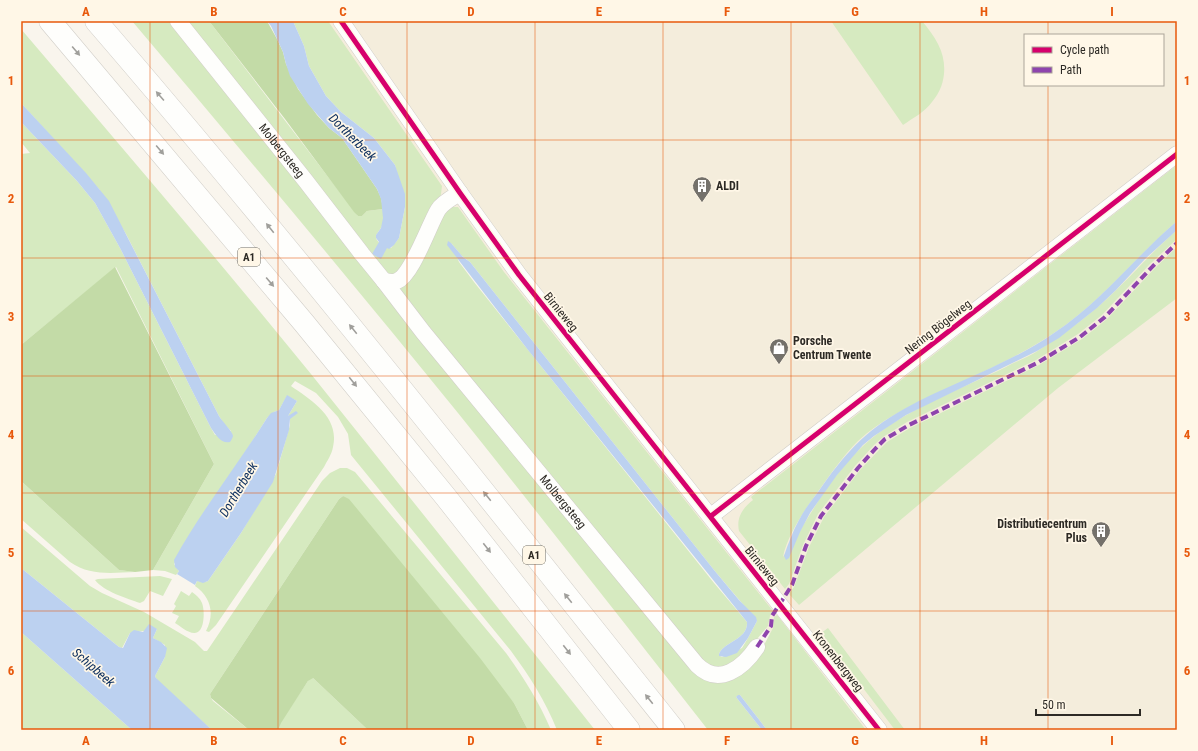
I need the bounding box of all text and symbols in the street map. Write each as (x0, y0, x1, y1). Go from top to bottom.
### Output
text: A (82, 4, 90, 19)
text: B (210, 4, 218, 19)
text: C (339, 4, 347, 19)
text: D (467, 4, 475, 19)
text: E (596, 4, 603, 19)
text: F (724, 4, 730, 19)
text: G (851, 4, 859, 19)
text: H (980, 4, 988, 19)
text: I (1110, 4, 1114, 19)
legend (1024, 34, 1164, 86)
text: Cycle path (1060, 43, 1110, 57)
one-way arrow (71, 45, 80, 56)
text: Path (1060, 63, 1082, 77)
text: 1 (8, 73, 14, 88)
text: 1 (1184, 73, 1190, 88)
one-way arrow (156, 90, 165, 101)
water label: Dortherbeek (326, 110, 380, 164)
street label: Molbergsteeg (256, 121, 307, 181)
one-way arrow (155, 145, 164, 155)
building icon: ALDI (691, 175, 713, 203)
place label: ALDI (716, 179, 739, 193)
text: 2 (8, 191, 15, 206)
text: 2 (1184, 191, 1191, 206)
one-way arrow (266, 223, 275, 234)
road number: A1 (238, 248, 260, 266)
one-way arrow (265, 277, 274, 287)
street label: Birnieweg (541, 290, 581, 335)
street label: Nering Bögelweg (902, 297, 974, 357)
text: 3 (8, 309, 14, 324)
text: 3 (1184, 309, 1190, 324)
one-way arrow (348, 323, 357, 334)
place label: Porsche Centrum Twente (793, 334, 872, 362)
shop icon: Porsche Centrum Twente (768, 337, 790, 365)
one-way arrow (348, 377, 357, 388)
text: 4 (8, 427, 15, 442)
text: 4 (1184, 427, 1191, 442)
water label: Dortherbeek (216, 459, 261, 519)
street label: Molbergsteeg (537, 472, 589, 532)
one-way arrow (483, 491, 492, 502)
place label: Distributiecentrum Plus (997, 517, 1088, 545)
building icon: Distributiecentrum Plus (1090, 520, 1112, 548)
one-way arrow (482, 543, 491, 554)
street label: Birnieweg (742, 544, 782, 589)
text: 5 (8, 545, 15, 560)
text: 5 (1184, 545, 1191, 560)
road number: A1 (523, 546, 545, 564)
one-way arrow (564, 592, 573, 603)
street label: Kronenbergweg (810, 628, 866, 694)
water label: Schipbeek (69, 645, 118, 690)
one-way arrow (563, 645, 571, 656)
text: 6 (8, 663, 15, 678)
text: 6 (1184, 663, 1191, 678)
scale bar (1036, 691, 1140, 717)
one-way arrow (645, 694, 654, 705)
text: 50 m (1042, 698, 1066, 712)
text: A (82, 733, 90, 748)
text: B (210, 733, 218, 748)
text: C (339, 733, 347, 748)
text: D (467, 733, 475, 748)
text: E (596, 733, 603, 748)
text: F (724, 733, 730, 748)
text: G (851, 733, 859, 748)
text: H (980, 733, 988, 748)
text: I (1110, 733, 1114, 748)

